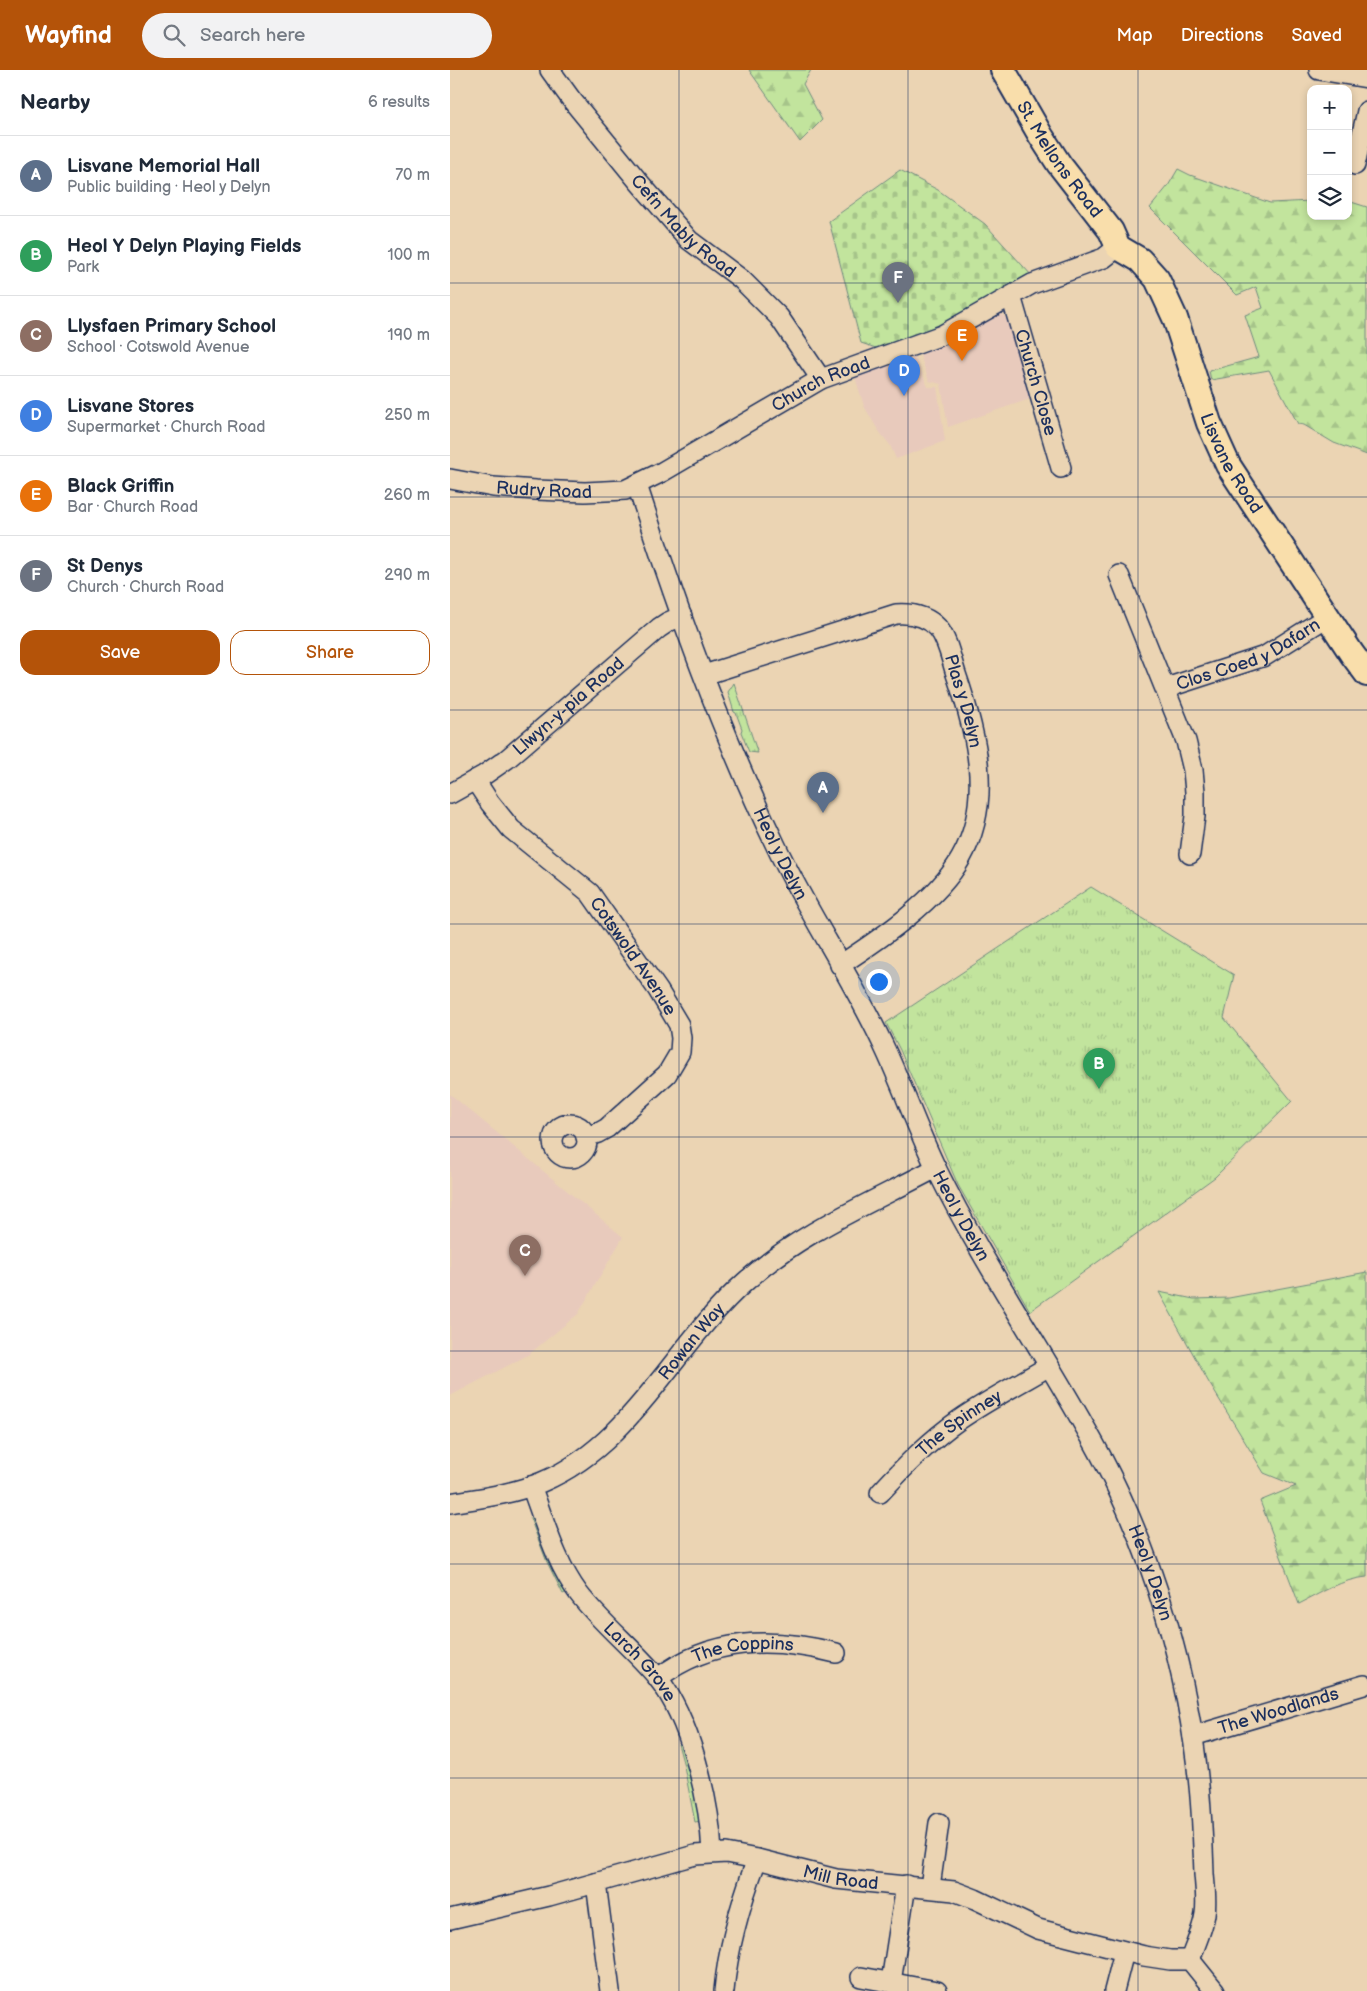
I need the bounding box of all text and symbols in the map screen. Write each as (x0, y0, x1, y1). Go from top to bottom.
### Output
search box (142, 13, 492, 58)
text: Wayfind (25, 21, 112, 50)
icon: search (160, 21, 188, 49)
text: Search here (200, 24, 305, 47)
text: Map (1117, 25, 1153, 46)
text: Directions (1181, 25, 1263, 46)
text: Saved (1291, 25, 1342, 46)
map controls (1307, 85, 1352, 220)
button: + (1307, 85, 1352, 130)
text: Nearby (20, 90, 90, 115)
text: 6 results (368, 93, 430, 112)
street label: St. Mellons Road (1012, 98, 1107, 222)
button: − (1307, 130, 1352, 175)
text: Lisvane Memorial Hall (67, 155, 260, 178)
text: A (31, 166, 41, 185)
text: 70 m (395, 166, 430, 185)
street label: Cefn Mably Road (626, 170, 740, 282)
button: layers (1307, 175, 1352, 220)
text: Public building · Heol y Delyn (67, 178, 271, 197)
text: Heol Y Delyn Playing Fields (67, 235, 301, 258)
text: B (30, 246, 42, 265)
text: 100 m (387, 246, 430, 265)
text: Park (67, 258, 99, 277)
pin: F (882, 262, 914, 303)
text: Llysfaen Primary School (67, 315, 276, 338)
pin: E (946, 320, 978, 361)
text: C (30, 326, 42, 345)
text: 190 m (388, 326, 430, 345)
street label: Church Close (1010, 327, 1061, 439)
text: School · Cotswold Avenue (67, 338, 249, 357)
street label: Church Road (768, 352, 873, 417)
pin: D (888, 355, 920, 396)
text: Lisvane Stores (67, 395, 194, 418)
text: D (30, 406, 42, 425)
text: 250 m (384, 406, 430, 425)
street label: Lisvane Road (1196, 411, 1267, 517)
text: Supermarket · Church Road (67, 418, 265, 437)
text: Black Griffin (67, 475, 174, 498)
street label: Rudry Road (495, 477, 593, 503)
text: E (31, 486, 41, 505)
text: 260 m (384, 486, 430, 505)
text: Bar · Church Road (67, 498, 198, 517)
text: St Denys (67, 555, 143, 578)
text: F (31, 566, 41, 585)
text: 290 m (384, 566, 430, 585)
text: Church · Church Road (67, 578, 224, 597)
street label: Clos Coed y Dafarn (1174, 614, 1324, 695)
button: Save (20, 630, 220, 675)
button: Share (230, 630, 430, 675)
street label: Plas y Delyn (940, 652, 986, 749)
street label: Llwyn-y-pia Road (509, 653, 629, 760)
pin: A (807, 772, 839, 813)
street label: Heol y Delyn (749, 805, 812, 904)
street label: Cotswold Avenue (585, 893, 681, 1019)
your location (866, 969, 892, 995)
pin: B (1083, 1048, 1115, 1089)
street label: Heol y Delyn (928, 1167, 994, 1265)
pin: C (509, 1235, 541, 1276)
street label: Rowan Way (654, 1298, 730, 1384)
street label: The Spinney (912, 1385, 1006, 1461)
street label: Heol y Delyn (1123, 1522, 1176, 1623)
street label: Larch Grove (599, 1618, 681, 1705)
street label: The Coppins (689, 1633, 795, 1668)
street label: The Woodlands (1216, 1683, 1341, 1739)
street label: Mill Road (801, 1861, 880, 1894)

